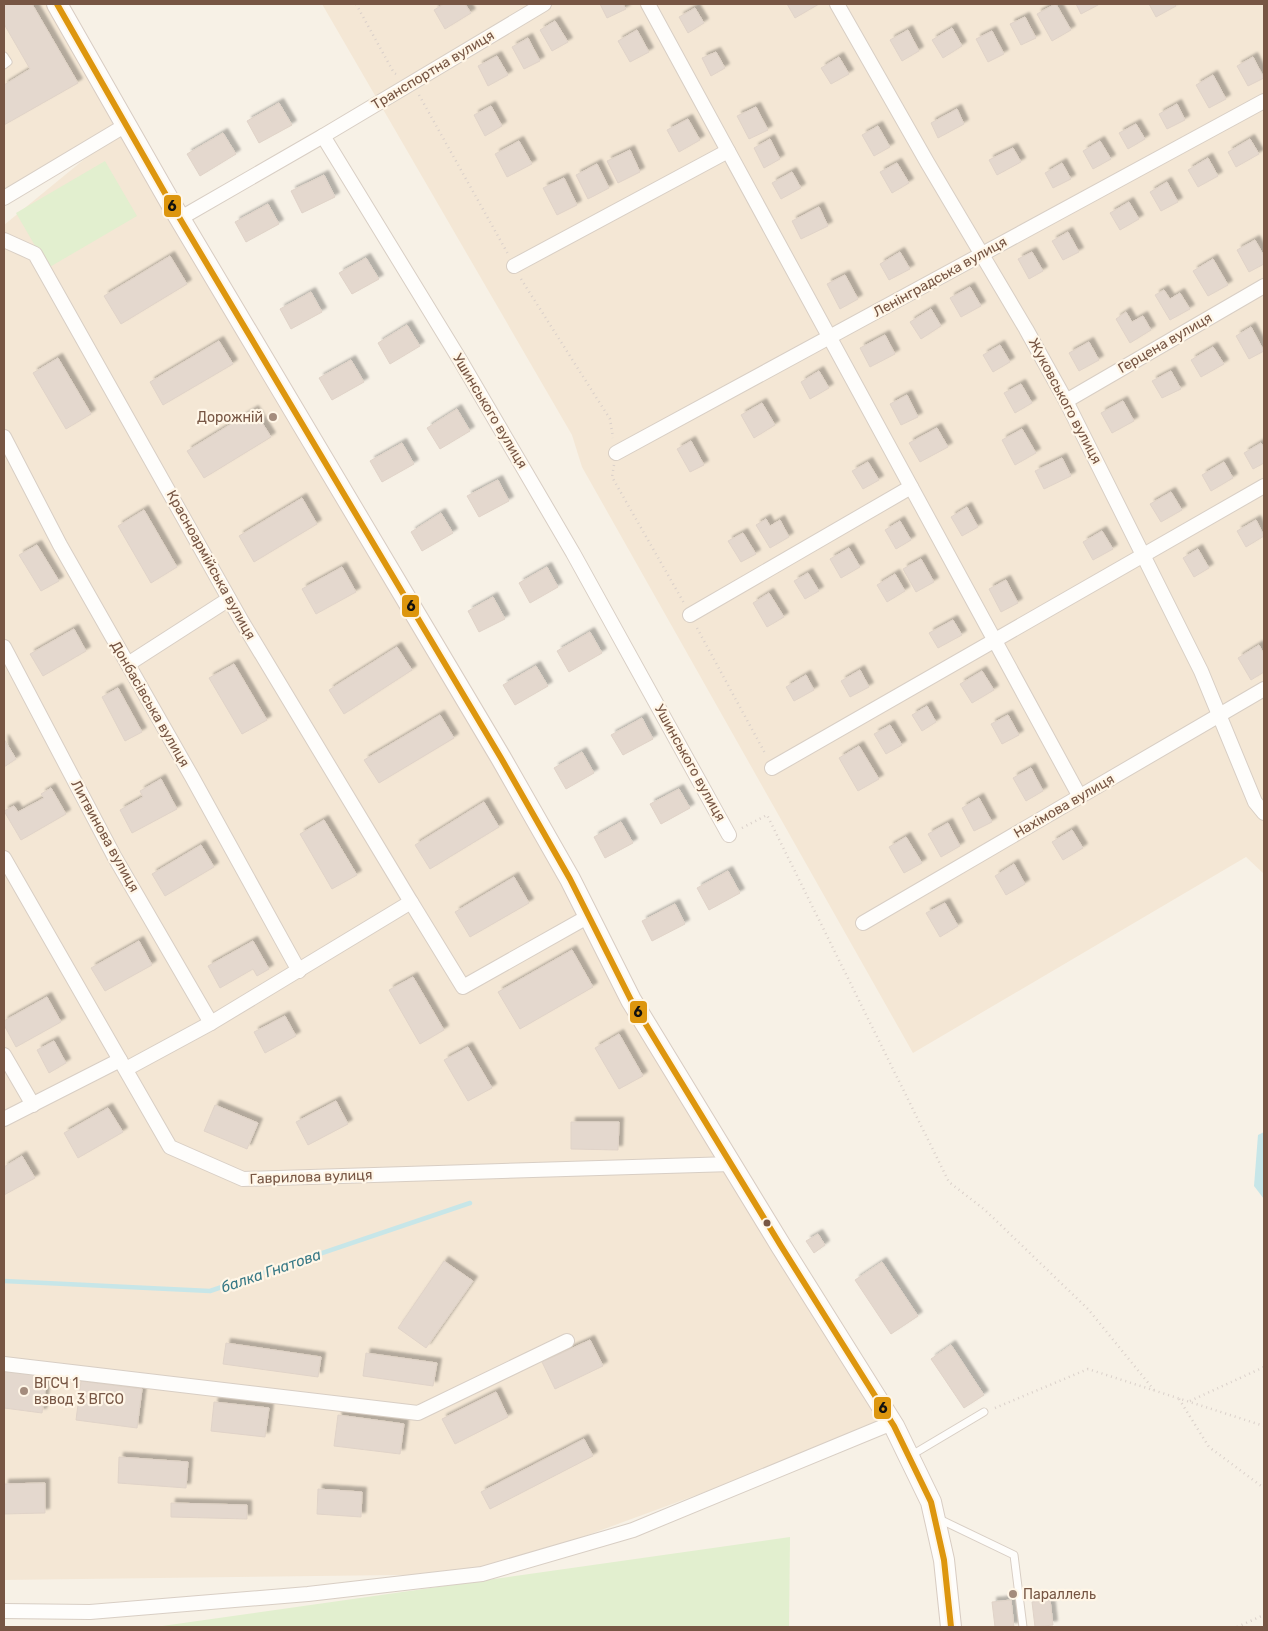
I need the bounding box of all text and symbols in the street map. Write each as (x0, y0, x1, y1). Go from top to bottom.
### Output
street label: Транспортна вулиця (369, 27, 497, 113)
line badge: 6 (163, 194, 182, 218)
text: 6 (167, 198, 177, 215)
street label: Ленінградська вулиця (870, 233, 1010, 321)
street label: Герцена вулиця (1115, 309, 1215, 377)
street label: Жуковського вулиця (1025, 335, 1105, 467)
street label: Ушинського вулиця (449, 350, 531, 472)
place label: Дорожній (197, 409, 263, 426)
marker: Дорожній (267, 411, 279, 423)
street label: Красноармійська вулиця (163, 487, 259, 643)
line badge: 6 (401, 594, 420, 618)
text: 6 (406, 598, 416, 615)
street label: Донбасівська вулиця (107, 638, 193, 770)
street label: Ушинського вулиця (651, 702, 729, 824)
street label: Нахімова вулиця (1011, 770, 1117, 842)
street label: Литвинова вулиця (67, 777, 143, 895)
line badge: 6 (629, 1000, 648, 1024)
text: 6 (633, 1004, 643, 1021)
street label: Гаврилова вулиця (249, 1166, 373, 1188)
unlabelled marker (762, 1218, 772, 1228)
water label: балка Гнатова (219, 1245, 324, 1297)
place label: ВГСЧ 1 взвод 3 ВГСО (34, 1375, 124, 1408)
marker: ВГСЧ 1 взвод 3 ВГСО (18, 1385, 30, 1397)
line badge: 6 (873, 1396, 892, 1420)
text: 6 (878, 1400, 888, 1417)
place label: Параллель (1023, 1586, 1096, 1603)
marker: Параллель (1007, 1588, 1019, 1600)

